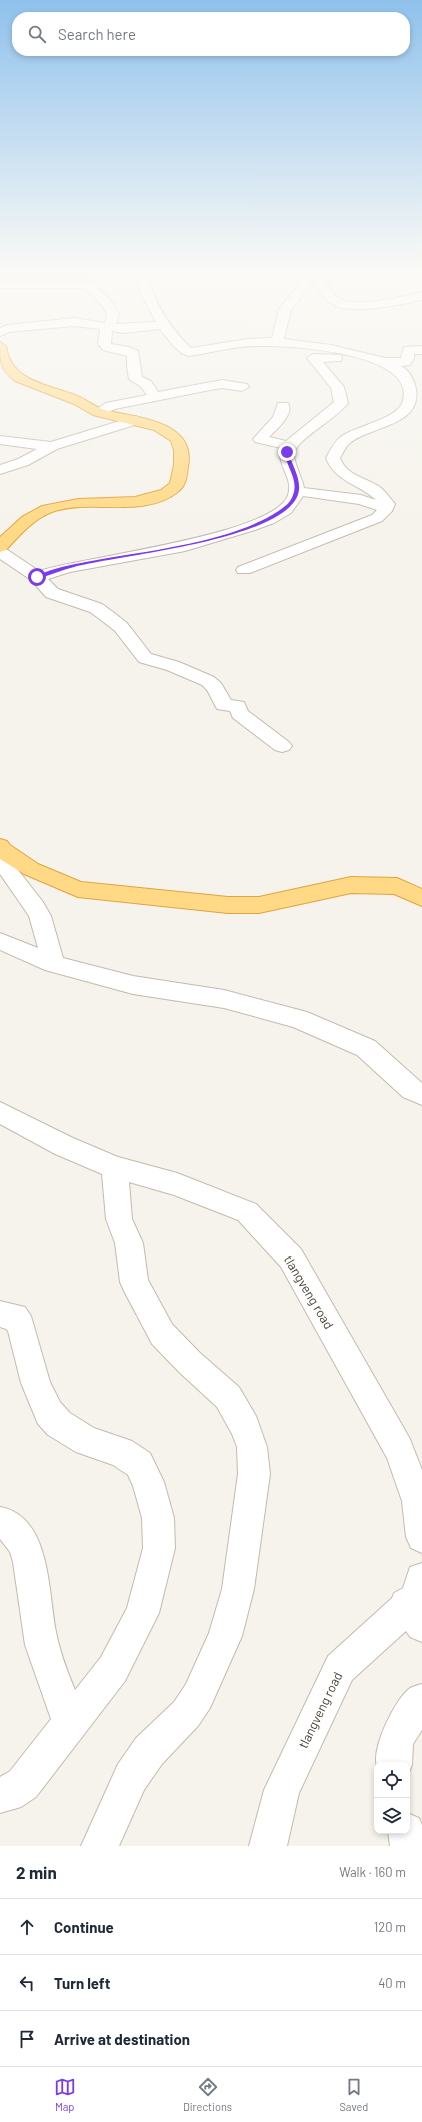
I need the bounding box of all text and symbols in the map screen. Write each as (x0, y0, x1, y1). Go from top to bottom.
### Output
search box (12, 12, 410, 56)
icon: search (26, 23, 48, 45)
text: Search here (58, 25, 136, 43)
route end (278, 443, 296, 461)
route start (28, 568, 46, 586)
street label: tlangveng road (281, 1252, 337, 1332)
street label: tlangveng road (295, 1669, 345, 1751)
map controls (374, 1762, 410, 1834)
button: locate (374, 1762, 410, 1798)
button: layers (374, 1798, 410, 1834)
text: 2 min (16, 1862, 57, 1882)
text: Walk · 160 m (339, 1864, 406, 1880)
icon: ahead (16, 1916, 38, 1938)
text: Continue (54, 1918, 114, 1936)
text: 120 m (374, 1919, 406, 1935)
icon: left (16, 1972, 38, 1994)
text: Turn left (54, 1974, 110, 1992)
text: 40 m (378, 1975, 406, 1991)
icon: arrive (16, 2028, 38, 2050)
text: Arrive at destination (54, 2030, 190, 2048)
tab: Map (54, 2076, 76, 2113)
tab: Directions (183, 2076, 232, 2113)
tab: Saved (339, 2076, 368, 2113)

